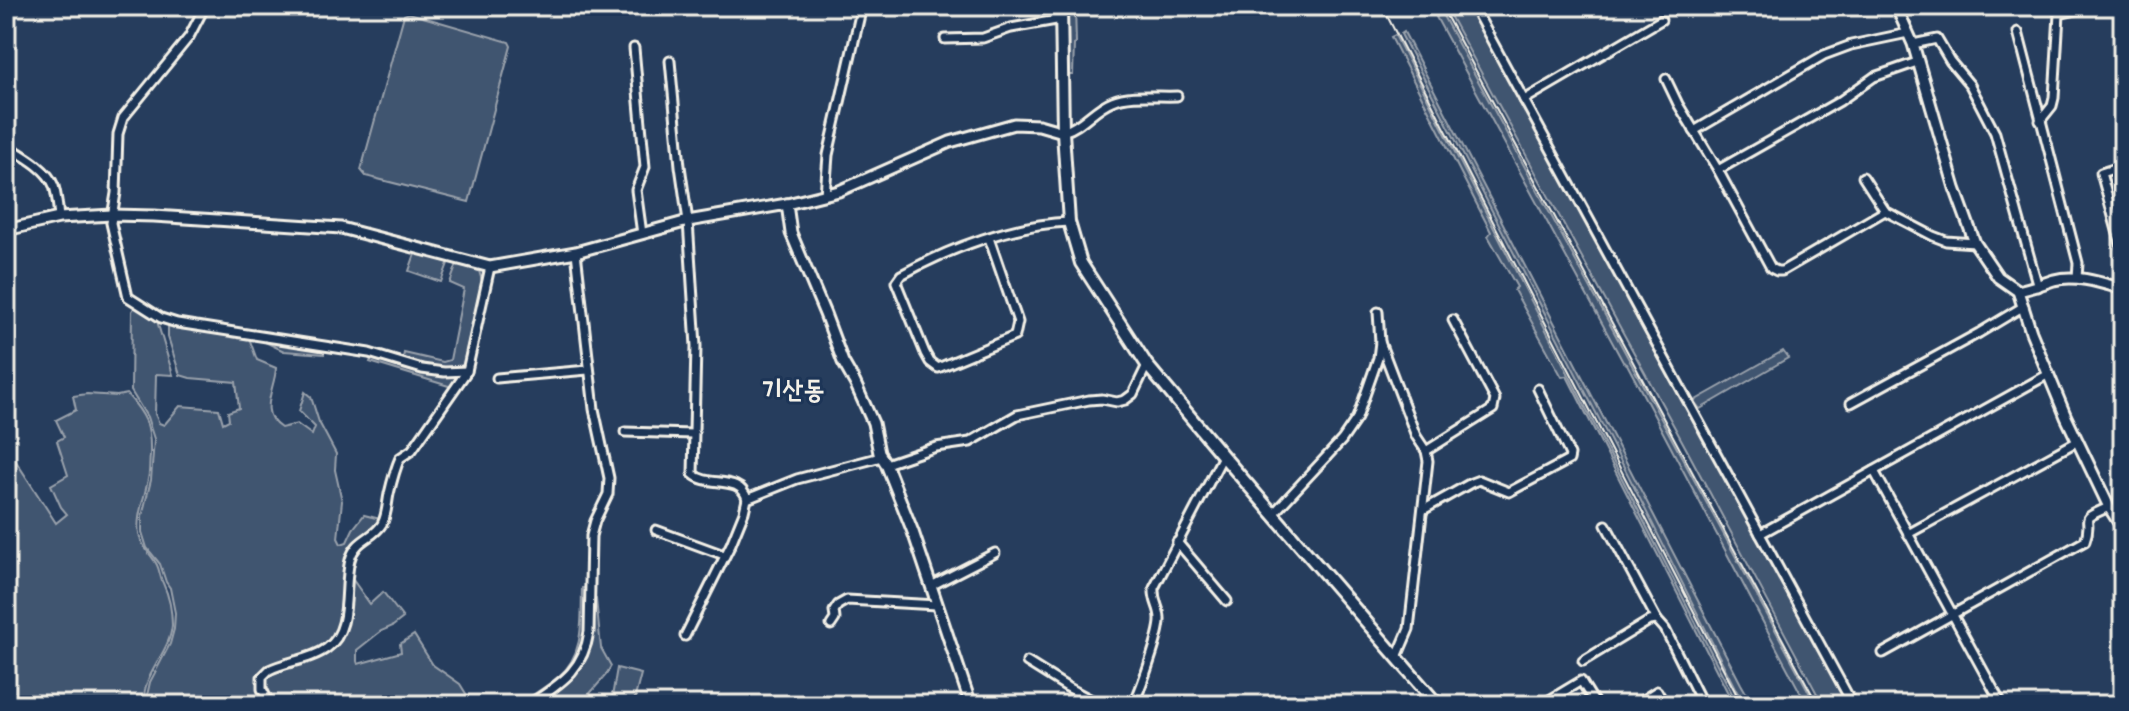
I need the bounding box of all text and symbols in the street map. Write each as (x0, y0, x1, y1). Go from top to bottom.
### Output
district label: 기산동 (762, 374, 824, 406)

